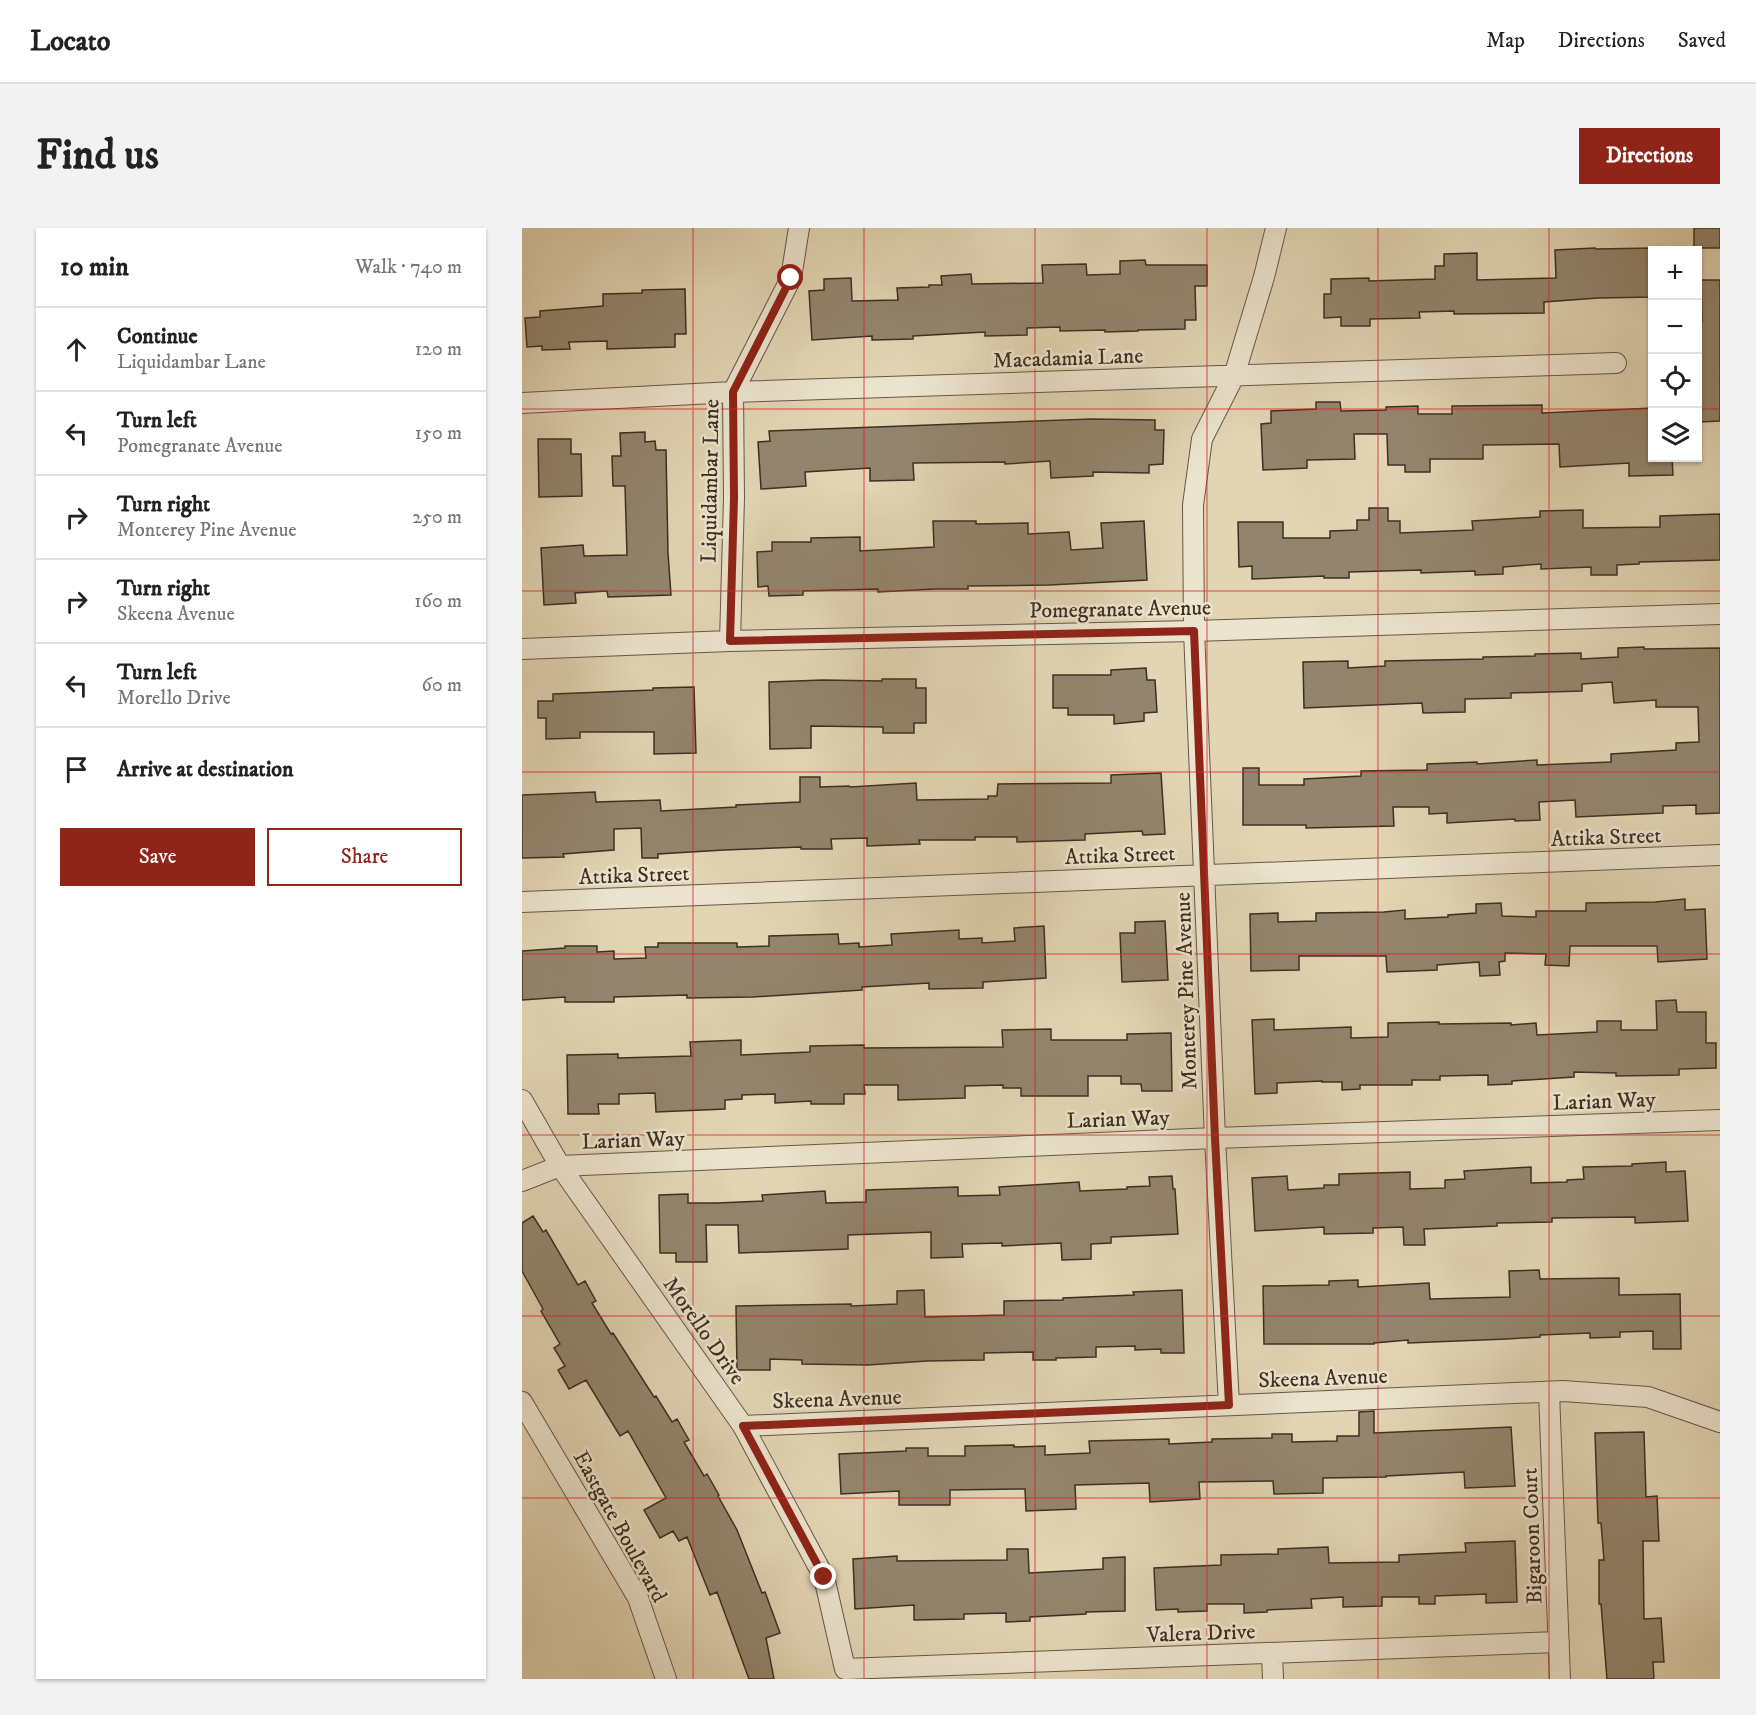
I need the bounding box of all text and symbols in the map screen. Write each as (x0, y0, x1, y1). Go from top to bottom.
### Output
text: Locato (30, 24, 110, 59)
text: Map (1486, 28, 1525, 54)
text: Directions (1558, 28, 1645, 54)
text: Saved (1678, 28, 1726, 54)
button: Directions (1579, 128, 1720, 184)
text: Find us (36, 130, 159, 182)
map controls (1648, 246, 1702, 462)
button: + (1648, 246, 1702, 300)
text: 10 min (60, 251, 129, 284)
text: Walk · 740 m (355, 255, 462, 280)
route start (777, 264, 803, 290)
button: − (1648, 300, 1702, 354)
text: Continue (117, 323, 198, 350)
icon: ahead (60, 333, 93, 366)
text: 120 m (415, 337, 462, 362)
street label: Macadamia Lane (992, 342, 1144, 375)
text: Liquidambar Lane (117, 350, 266, 375)
button: locate (1648, 354, 1702, 408)
street label: Liquidambar Lane (696, 399, 725, 563)
text: Turn left (117, 407, 197, 434)
button: layers (1648, 408, 1702, 462)
icon: left (60, 417, 93, 450)
text: 150 m (415, 421, 462, 446)
text: Pomegranate Avenue (117, 434, 282, 459)
text: Turn right (117, 491, 210, 518)
icon: right (60, 501, 93, 534)
text: 250 m (412, 505, 462, 530)
text: Monterey Pine Avenue (117, 518, 297, 543)
text: Turn right (117, 575, 210, 602)
icon: right (60, 585, 93, 618)
text: 160 m (414, 589, 462, 614)
street label: Pomegranate Avenue (1029, 594, 1211, 625)
text: Skeena Avenue (117, 602, 235, 627)
text: Turn left (117, 659, 197, 686)
icon: left (60, 669, 93, 702)
text: 60 m (422, 673, 462, 698)
text: Morello Drive (117, 686, 231, 711)
icon: arrive (60, 753, 93, 786)
text: Arrive at destination (117, 756, 294, 783)
street label: Attika Street (1550, 822, 1662, 853)
button: Save (60, 828, 255, 886)
button: Share (267, 828, 462, 886)
street label: Attika Street (1064, 840, 1176, 871)
street label: Attika Street (578, 860, 690, 891)
street label: Monterey Pine Avenue (1170, 892, 1203, 1090)
street label: Larian Way (1552, 1086, 1657, 1117)
street label: Larian Way (1066, 1104, 1171, 1135)
street label: Larian Way (581, 1125, 686, 1156)
street label: Morello Drive (657, 1272, 751, 1390)
street label: Skeena Avenue (1258, 1363, 1388, 1394)
street label: Skeena Avenue (772, 1384, 902, 1415)
street label: Eastgate Boulevard (567, 1446, 673, 1607)
street label: Bigaroon Court (1517, 1467, 1548, 1605)
route end (810, 1563, 836, 1589)
street label: Valera Drive (1145, 1618, 1256, 1649)

